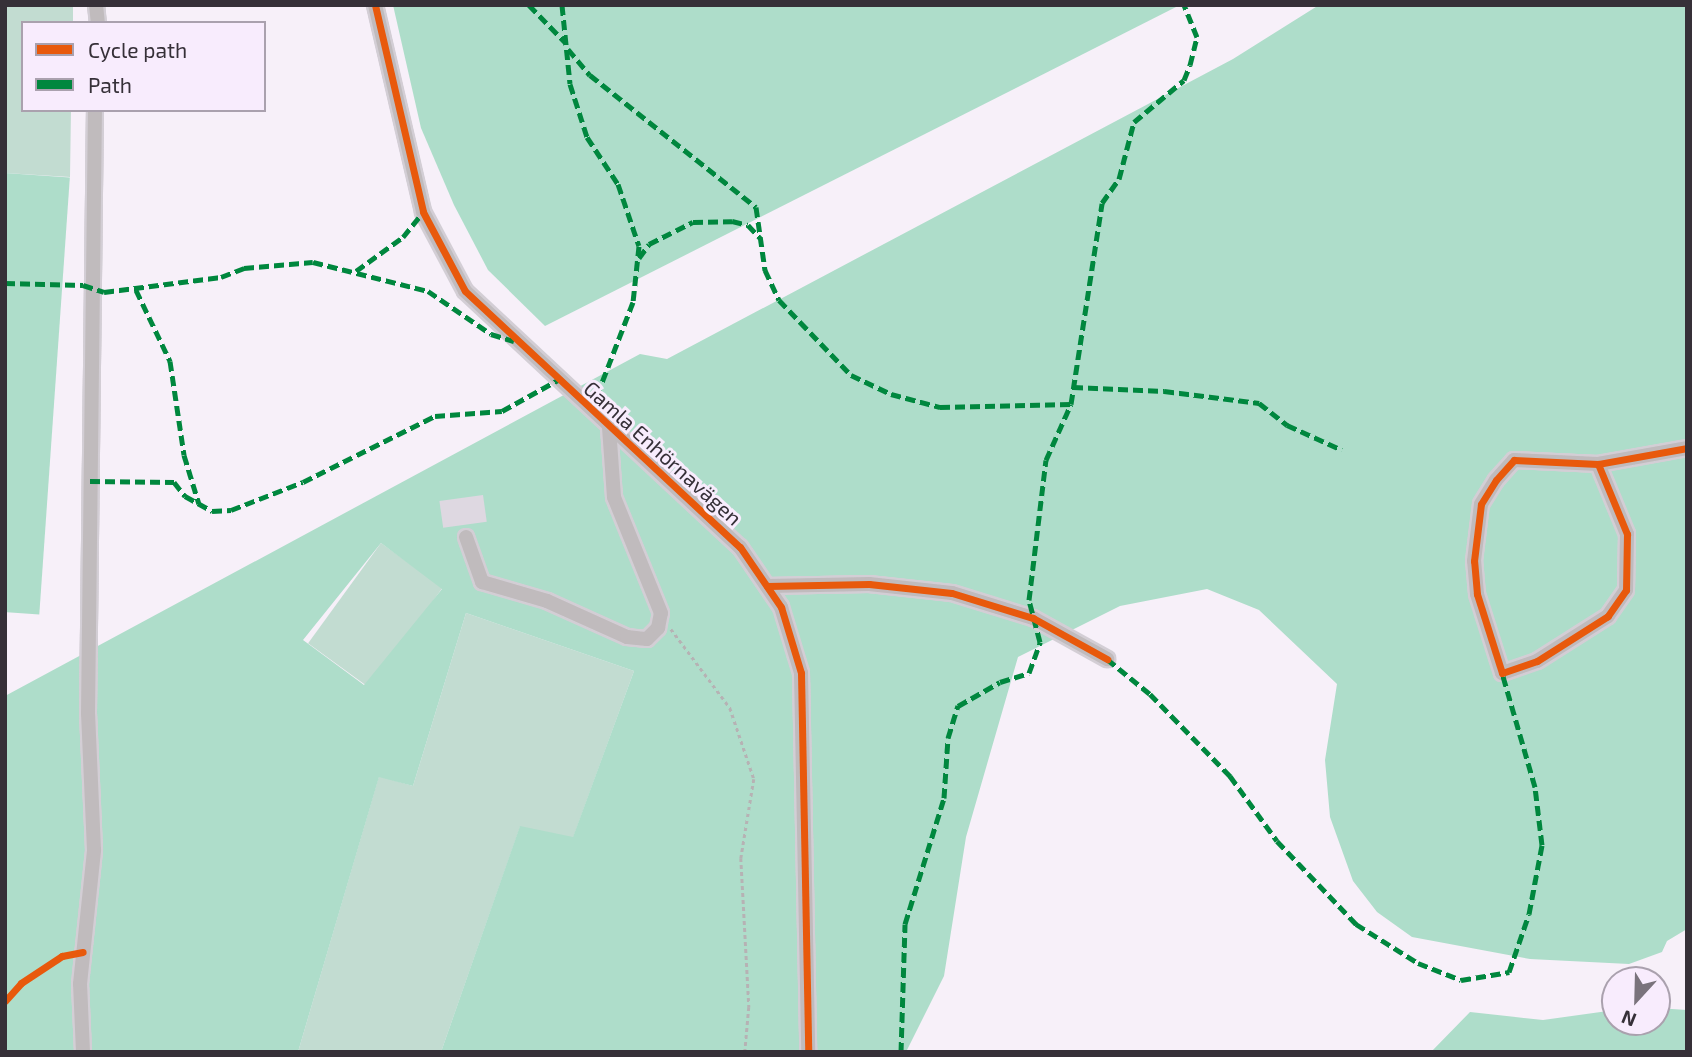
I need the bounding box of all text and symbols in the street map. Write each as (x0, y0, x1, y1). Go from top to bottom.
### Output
legend (21, 21, 266, 112)
text: Cycle path (88, 37, 187, 62)
text: Path (88, 72, 132, 97)
street label: Gamla Enhörnavägen (579, 376, 747, 530)
north arrow (1601, 966, 1671, 1036)
text: N (1618, 1006, 1639, 1032)

